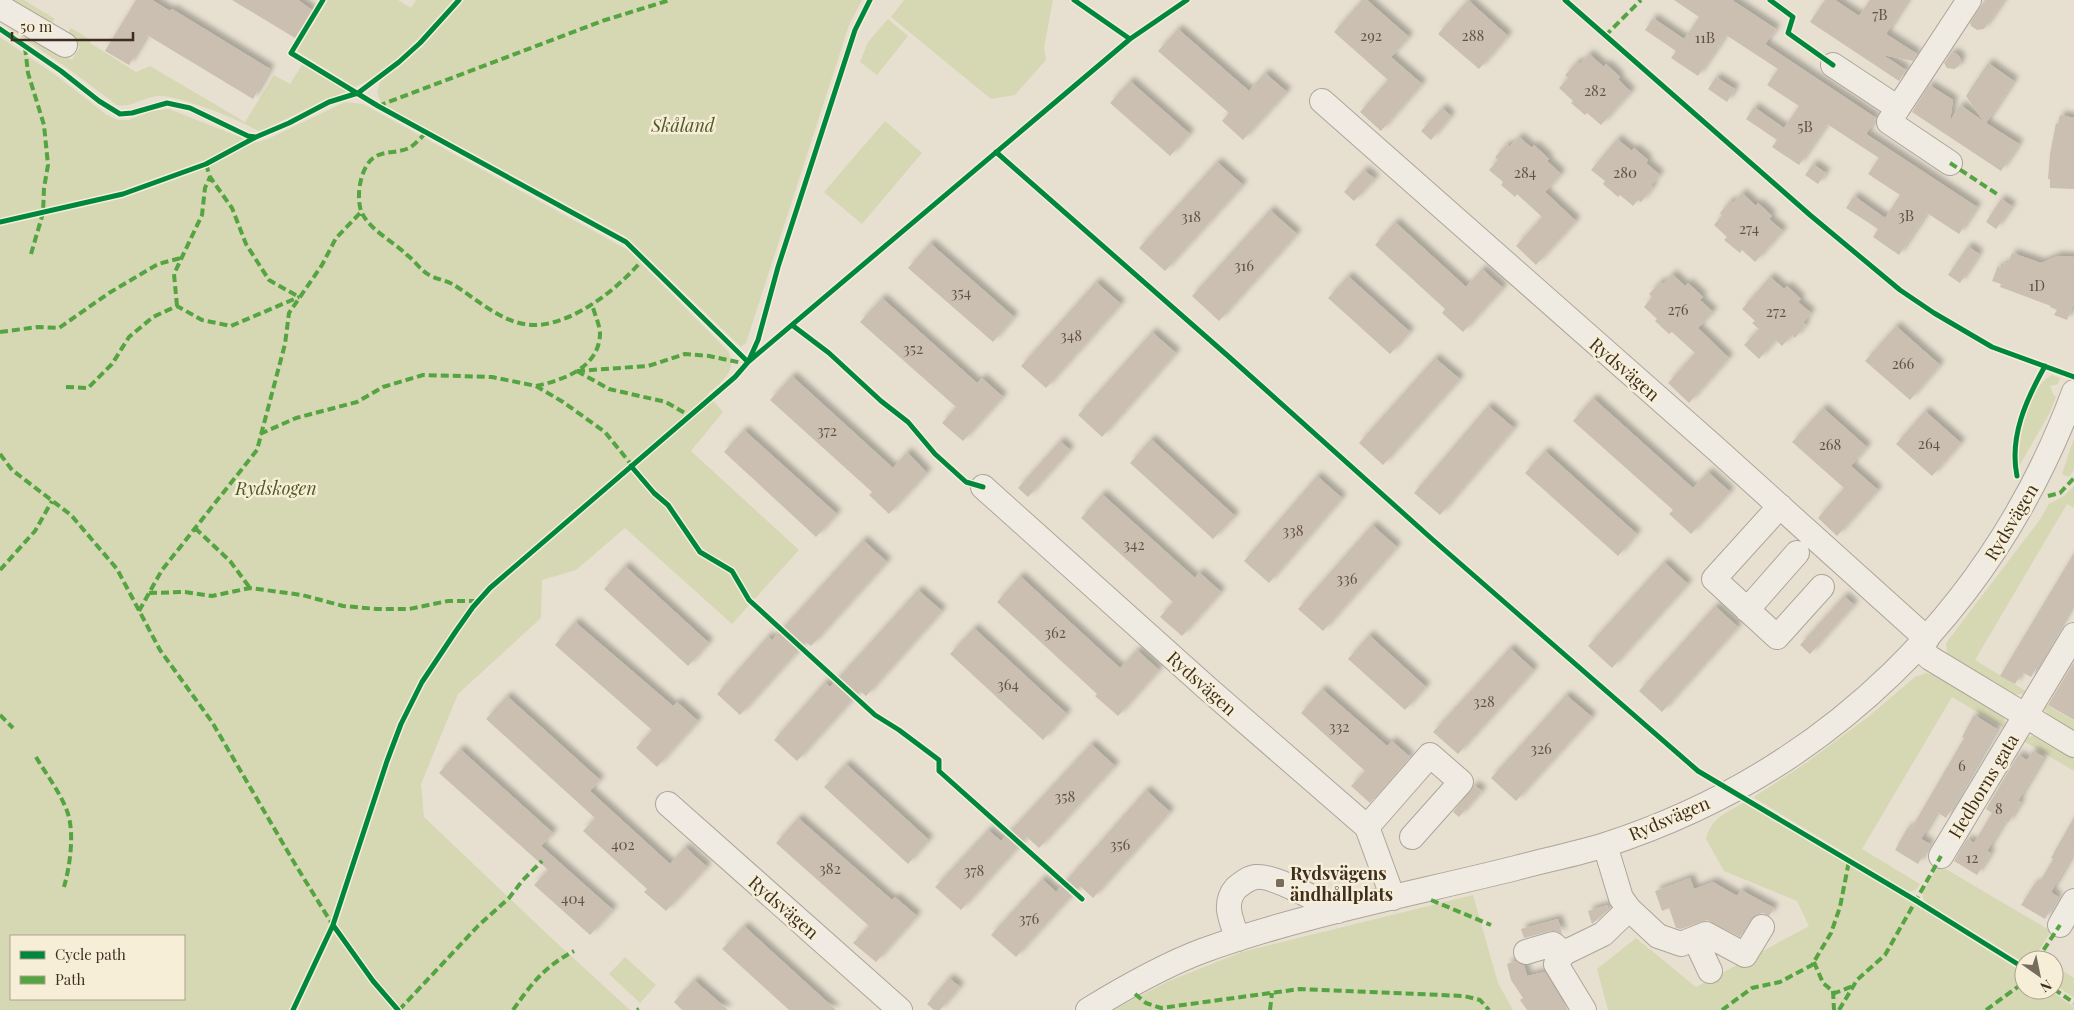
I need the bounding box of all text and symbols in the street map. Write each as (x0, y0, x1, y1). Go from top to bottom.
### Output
house number: 7B (1872, 4, 1888, 24)
scale bar (12, 10, 134, 42)
text: 50 m (20, 16, 53, 36)
house number: 292 (1360, 25, 1382, 45)
house number: 288 (1462, 25, 1485, 45)
house number: 11B (1695, 27, 1715, 47)
house number: 282 (1584, 80, 1606, 100)
park label: Skåland (650, 113, 716, 137)
house number: 5B (1797, 116, 1813, 136)
house number: 284 (1514, 162, 1536, 182)
house number: 280 (1613, 162, 1637, 182)
house number: 3B (1898, 205, 1914, 225)
house number: 318 (1181, 206, 1201, 226)
house number: 274 (1739, 218, 1759, 238)
house number: 316 (1234, 255, 1254, 275)
house number: 1D (2029, 275, 2045, 295)
house number: 354 (951, 282, 971, 302)
house number: 276 (1667, 299, 1689, 319)
house number: 272 (1766, 301, 1786, 321)
house number: 348 (1060, 325, 1082, 345)
street label: Rydsvägen (1585, 332, 1665, 406)
house number: 352 (903, 338, 923, 358)
house number: 266 (1892, 353, 1915, 373)
house number: 372 (817, 420, 837, 440)
house number: 264 (1918, 433, 1940, 453)
house number: 268 (1819, 434, 1842, 454)
park label: Rydskogen (234, 476, 317, 500)
street label: Rydsvägen (1979, 479, 2043, 565)
house number: 338 (1282, 520, 1304, 540)
house number: 342 (1123, 534, 1145, 554)
house number: 336 (1336, 568, 1358, 588)
house number: 362 (1044, 622, 1066, 642)
street label: Rydsvägen (1162, 645, 1242, 721)
house number: 364 (997, 674, 1019, 694)
house number: 328 (1473, 691, 1495, 711)
house number: 332 (1329, 716, 1349, 736)
street label: Hedborns gata (1942, 729, 2024, 843)
house number: 326 (1530, 738, 1552, 758)
house number: 6 (1958, 755, 1966, 775)
house number: 358 (1055, 786, 1076, 806)
street label: Rydsvägen (1625, 790, 1713, 846)
house number: 8 (1995, 798, 2003, 818)
house number: 402 (611, 834, 635, 854)
house number: 356 (1110, 834, 1131, 854)
house number: 12 (1966, 847, 1978, 867)
house number: 382 (819, 858, 841, 878)
house number: 378 (964, 860, 985, 880)
place label: Rydsvägens ändhållplats (1290, 861, 1393, 906)
street label: Rydsvägen (744, 870, 824, 944)
marker: Rydsvägens ändhållplats (1274, 877, 1286, 889)
house number: 404 (561, 888, 585, 908)
house number: 376 (1019, 908, 1040, 928)
legend (10, 935, 185, 1000)
text: Cycle path (55, 944, 126, 964)
north arrow (2014, 950, 2064, 1000)
text: Path (55, 969, 85, 989)
text: N (2037, 976, 2056, 997)

